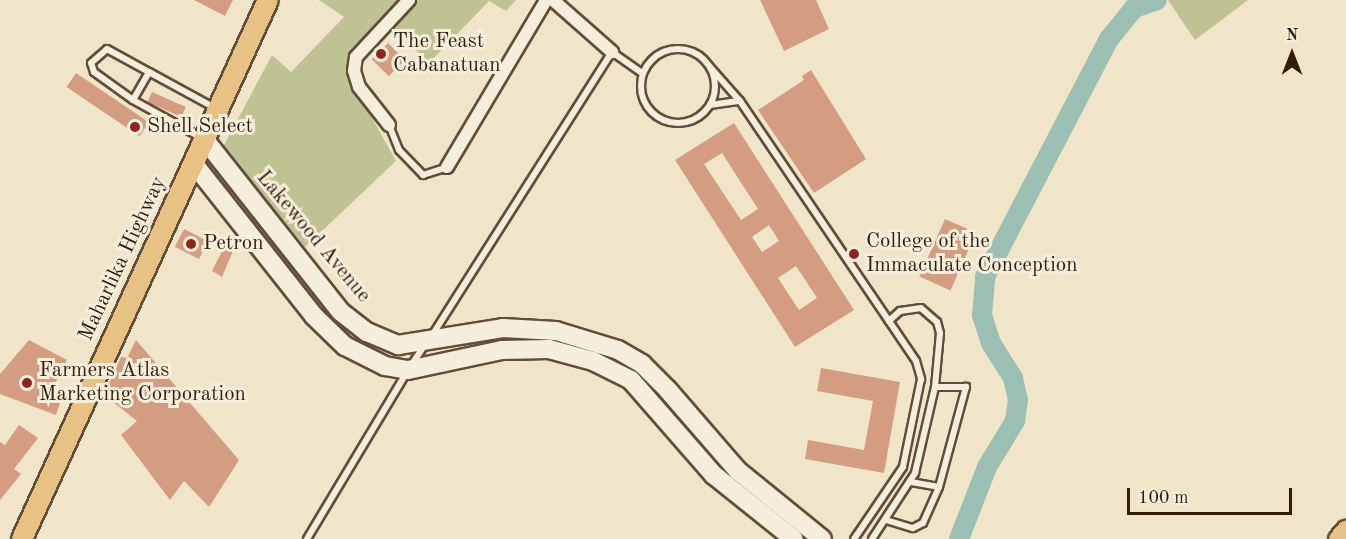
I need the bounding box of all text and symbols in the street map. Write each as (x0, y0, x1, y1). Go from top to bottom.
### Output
north arrow (1262, 24, 1322, 84)
text: N (1286, 28, 1298, 44)
place label: The Feast Cabanatuan (393, 29, 501, 79)
marker: The Feast Cabanatuan (374, 47, 388, 61)
place label: Shell Select (147, 114, 253, 140)
marker: Shell Select (128, 120, 142, 134)
street label: Lakewood Avenue (250, 166, 376, 308)
street label: Maharlika Highway (74, 173, 172, 345)
place label: College of the Immaculate Conception (866, 229, 1078, 279)
place label: Petron (203, 231, 264, 257)
marker: Petron (184, 237, 198, 251)
marker: College of the Immaculate Conception (847, 247, 861, 261)
place label: Farmers Atlas Marketing Corporation (39, 358, 246, 408)
marker: Farmers Atlas Marketing Corporation (20, 376, 34, 390)
scale bar (1130, 476, 1295, 514)
text: 100 m (1138, 489, 1189, 507)

